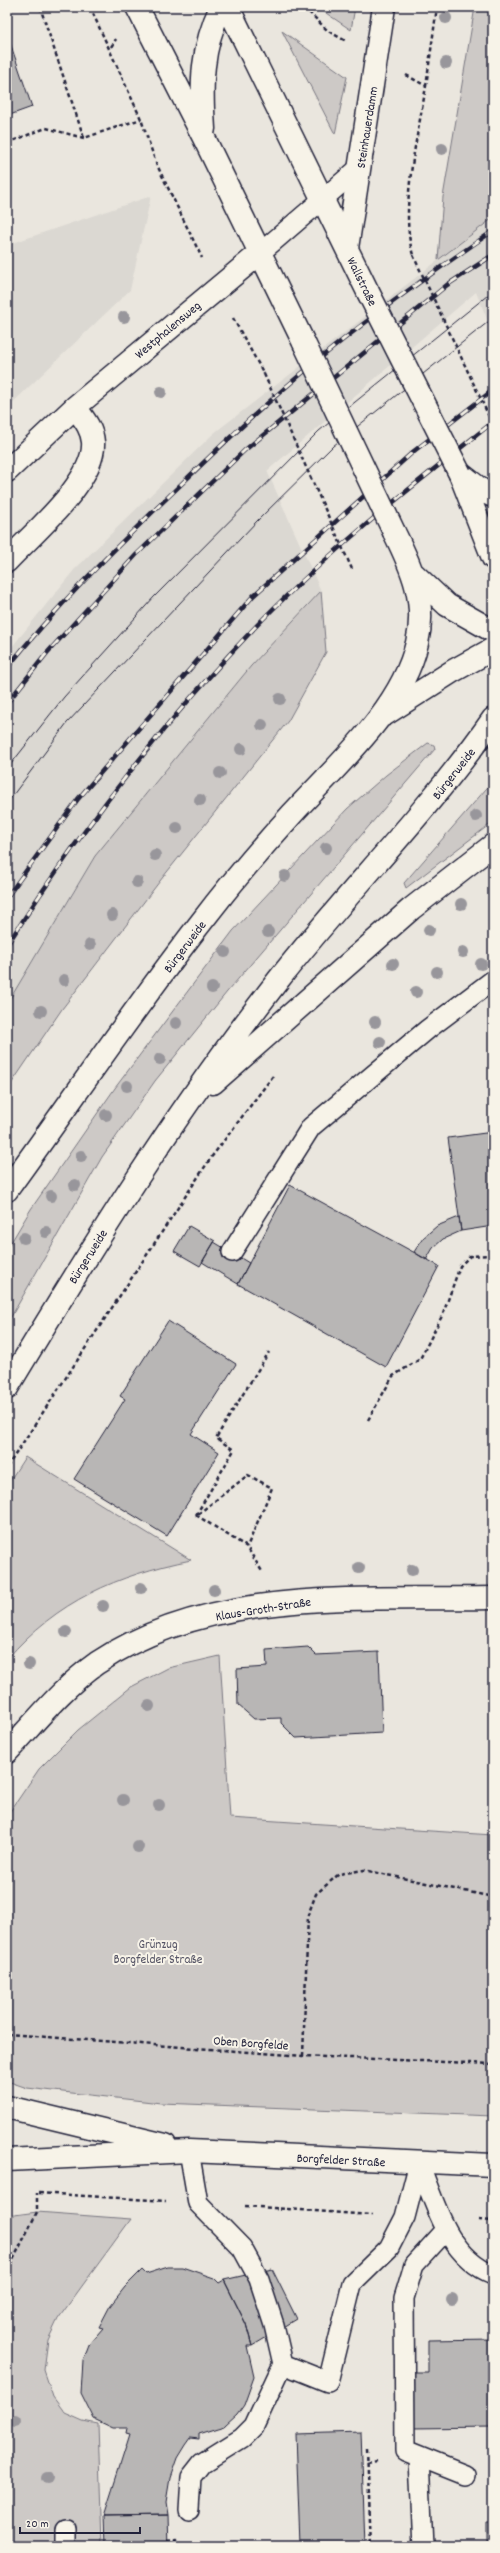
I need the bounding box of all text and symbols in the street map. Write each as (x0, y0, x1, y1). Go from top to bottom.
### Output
street label: Steinhauerdamm (353, 85, 384, 170)
street label: Wallstraße (341, 254, 381, 310)
street label: Westphalensweg (131, 297, 206, 364)
street label: Bürgerweide (429, 744, 481, 804)
street label: Bürgerweide (160, 917, 212, 978)
street label: Bürgerweide (65, 1226, 114, 1288)
street label: Klaus-Groth-Straße (214, 1593, 313, 1627)
park label: Grünzug Borgfelder Straße (114, 1936, 203, 1970)
street label: Oben Borgfelde (213, 2032, 289, 2057)
street label: Borgfelder Straße (296, 2150, 386, 2173)
scale bar (20, 2509, 140, 2535)
text: 20 m (26, 2516, 49, 2533)

